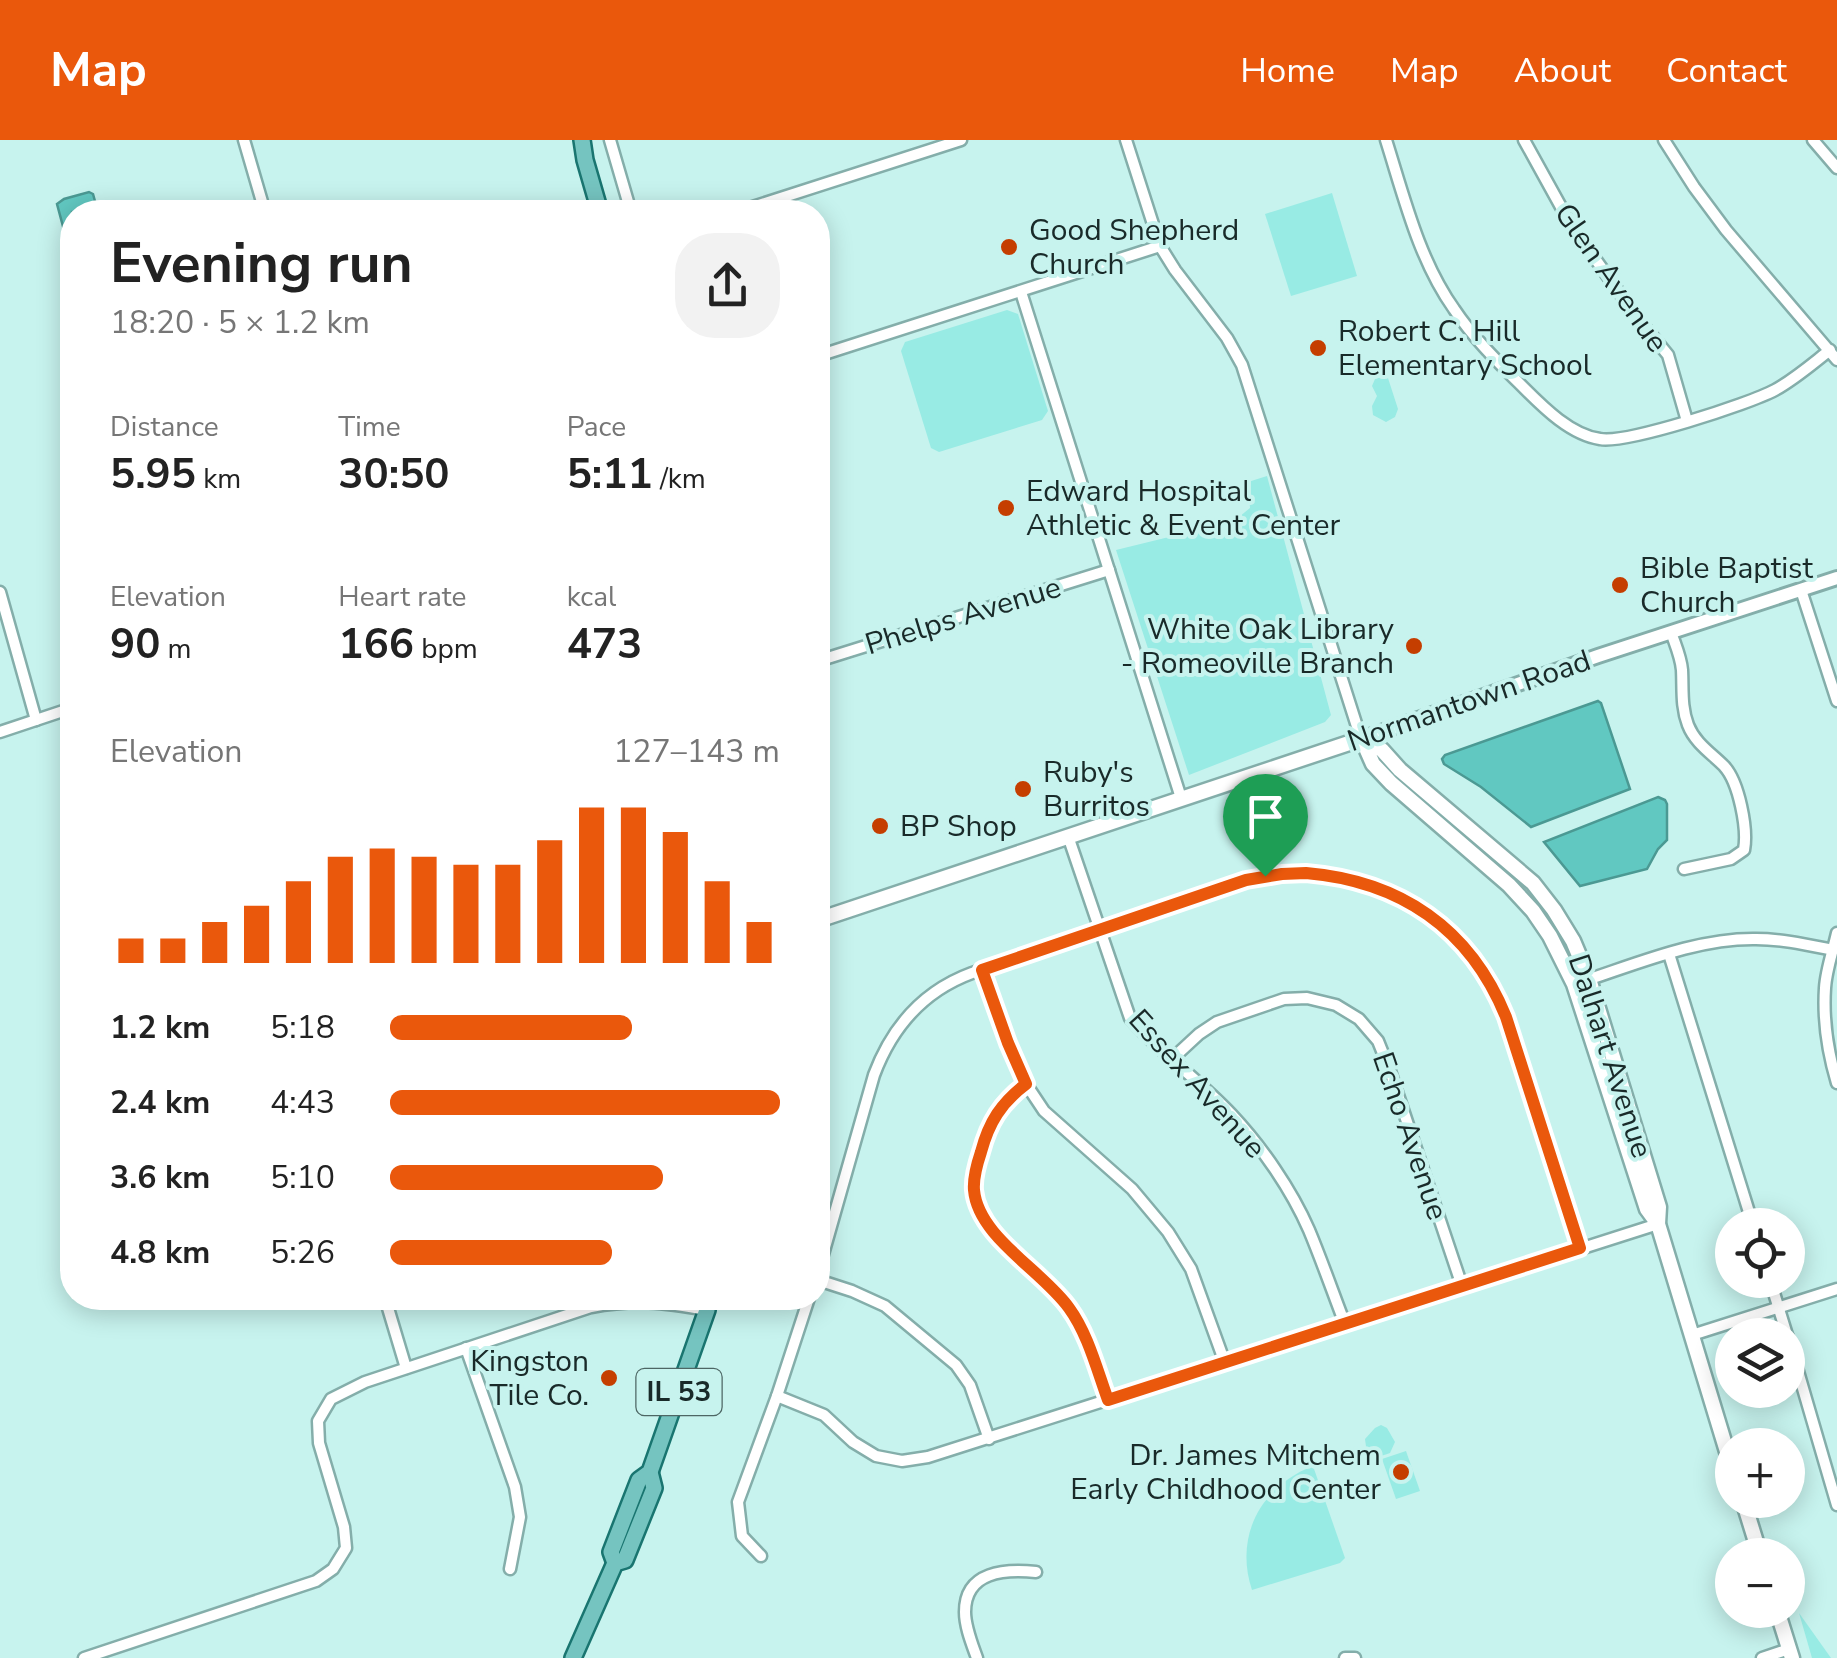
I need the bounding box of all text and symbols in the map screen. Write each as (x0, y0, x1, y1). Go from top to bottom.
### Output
text: Map (50, 37, 147, 103)
text: Home (1240, 47, 1335, 94)
text: Map (1390, 47, 1459, 94)
text: About (1514, 47, 1611, 94)
text: Contact (1666, 47, 1787, 94)
street label: Glen Avenue (1544, 195, 1678, 361)
place label: Good Shepherd Church (1029, 210, 1239, 285)
text: Evening run (110, 226, 413, 301)
button: share (675, 233, 780, 338)
marker: Good Shepherd Church (998, 236, 1020, 258)
text: 18:20 · 5 × 1.2 km (110, 301, 370, 344)
place label: Robert C. Hill Elementary School (1338, 311, 1592, 386)
marker: Robert C. Hill Elementary School (1307, 337, 1329, 359)
text: Distance (110, 408, 219, 446)
text: Time (338, 408, 401, 446)
text: Pace (567, 408, 626, 446)
text: 5.95 (110, 446, 196, 503)
text: 30:50 (338, 446, 450, 503)
text: 5:11 (567, 446, 653, 503)
text: km (196, 460, 241, 498)
text: /km (653, 460, 706, 498)
place label: Edward Hospital Athletic & Event Center (1026, 471, 1340, 546)
marker: Edward Hospital Athletic & Event Center (995, 497, 1017, 519)
place label: Bible Baptist Church (1640, 548, 1813, 623)
street label: Phelps Avenue (860, 567, 1066, 665)
marker: Bible Baptist Church (1609, 574, 1631, 596)
text: Elevation (110, 578, 226, 616)
text: Heart rate (338, 578, 466, 616)
text: kcal (567, 578, 616, 616)
place label: White Oak Library - Romeoville Branch (1121, 609, 1395, 684)
text: 90 (110, 616, 160, 673)
text: 166 (338, 616, 414, 673)
text: 473 (567, 616, 642, 673)
text: m (160, 630, 192, 668)
text: bpm (414, 630, 478, 668)
marker: White Oak Library - Romeoville Branch (1403, 635, 1425, 657)
street label: Normantown Road (1342, 640, 1596, 762)
text: Elevation (110, 730, 243, 773)
text: 127–143 m (613, 730, 780, 773)
place label: Ruby's Burritos (1043, 752, 1150, 827)
pin (1223, 774, 1308, 877)
marker: Ruby's Burritos (1012, 778, 1034, 800)
icon: arrive (1238, 789, 1293, 844)
place label: BP Shop (900, 806, 1017, 847)
marker: BP Shop (869, 815, 891, 837)
street label: Dalhart Avenue (1558, 949, 1662, 1163)
street label: Essex Avenue (1119, 1001, 1275, 1167)
text: 1.2 km (110, 1006, 210, 1049)
text: 5:18 (270, 1006, 335, 1049)
street label: Echo Avenue (1362, 1047, 1458, 1225)
text: 2.4 km (110, 1081, 210, 1124)
text: 4:43 (270, 1081, 335, 1124)
text: 3.6 km (110, 1156, 210, 1199)
text: 5:10 (270, 1156, 335, 1199)
map controls (1715, 1208, 1805, 1628)
button: locate (1715, 1208, 1805, 1298)
text: 4.8 km (110, 1231, 210, 1274)
text: 5:26 (270, 1231, 335, 1274)
button: layers (1715, 1318, 1805, 1408)
place label: Kingston Tile Co. (470, 1341, 589, 1416)
marker: Kingston Tile Co. (598, 1367, 620, 1389)
road number: IL 53 (636, 1369, 722, 1415)
button: + (1715, 1428, 1805, 1518)
place label: Dr. James Mitchem Early Childhood Center (1070, 1435, 1381, 1510)
marker: Dr. James Mitchem Early Childhood Center (1390, 1461, 1412, 1483)
button: − (1715, 1538, 1805, 1628)

